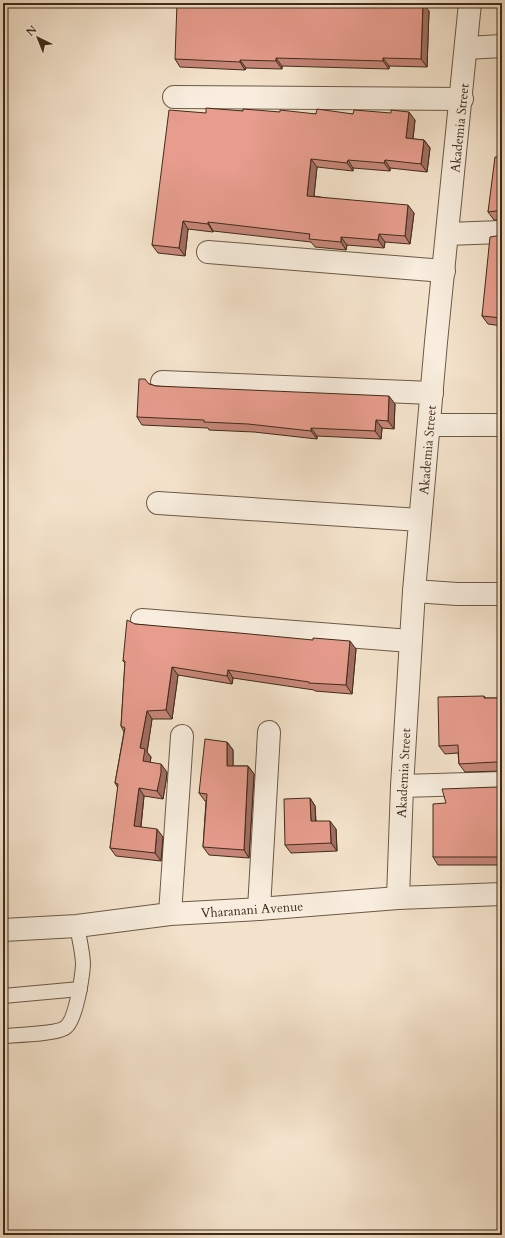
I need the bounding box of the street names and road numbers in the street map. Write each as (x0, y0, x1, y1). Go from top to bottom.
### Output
street label: Akademia Street (446, 83, 474, 174)
street label: Akademia Street (415, 405, 441, 496)
street label: Akademia Street (393, 728, 415, 818)
street label: Vharanani Avenue (200, 897, 304, 923)

